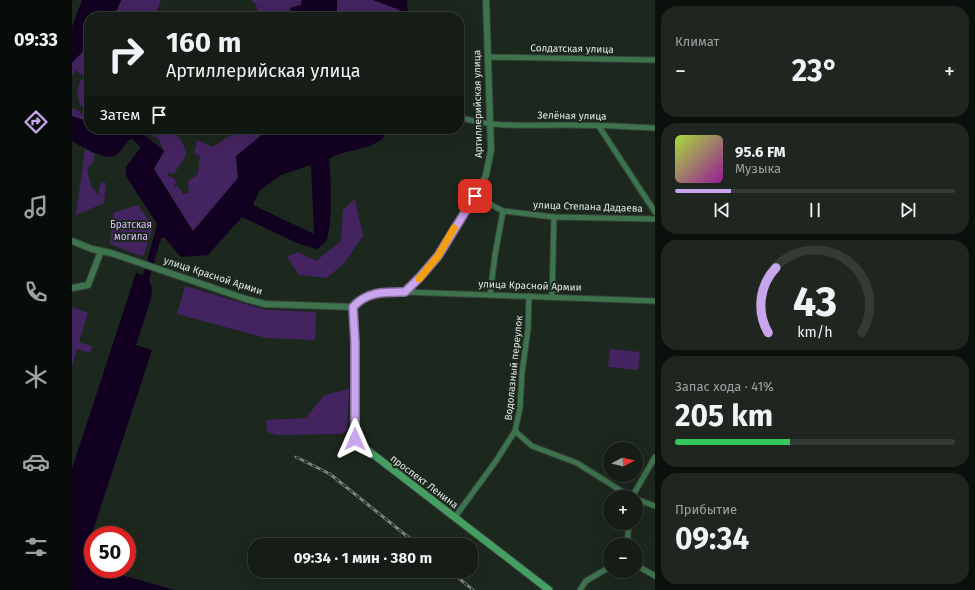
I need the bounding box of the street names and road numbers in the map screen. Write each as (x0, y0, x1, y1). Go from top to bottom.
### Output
street label: Солдатская улица (530, 42, 614, 56)
street label: Артиллерийская улица (471, 50, 485, 158)
street label: Зелёная улица (537, 108, 607, 123)
street label: улица Степана Дадаева (533, 199, 643, 215)
street label: улица Красной Армии (162, 254, 264, 298)
street label: улица Красной Армии (478, 278, 582, 294)
street label: Водолазный переулок (503, 314, 526, 421)
street label: проспект Ленина (388, 453, 460, 511)

